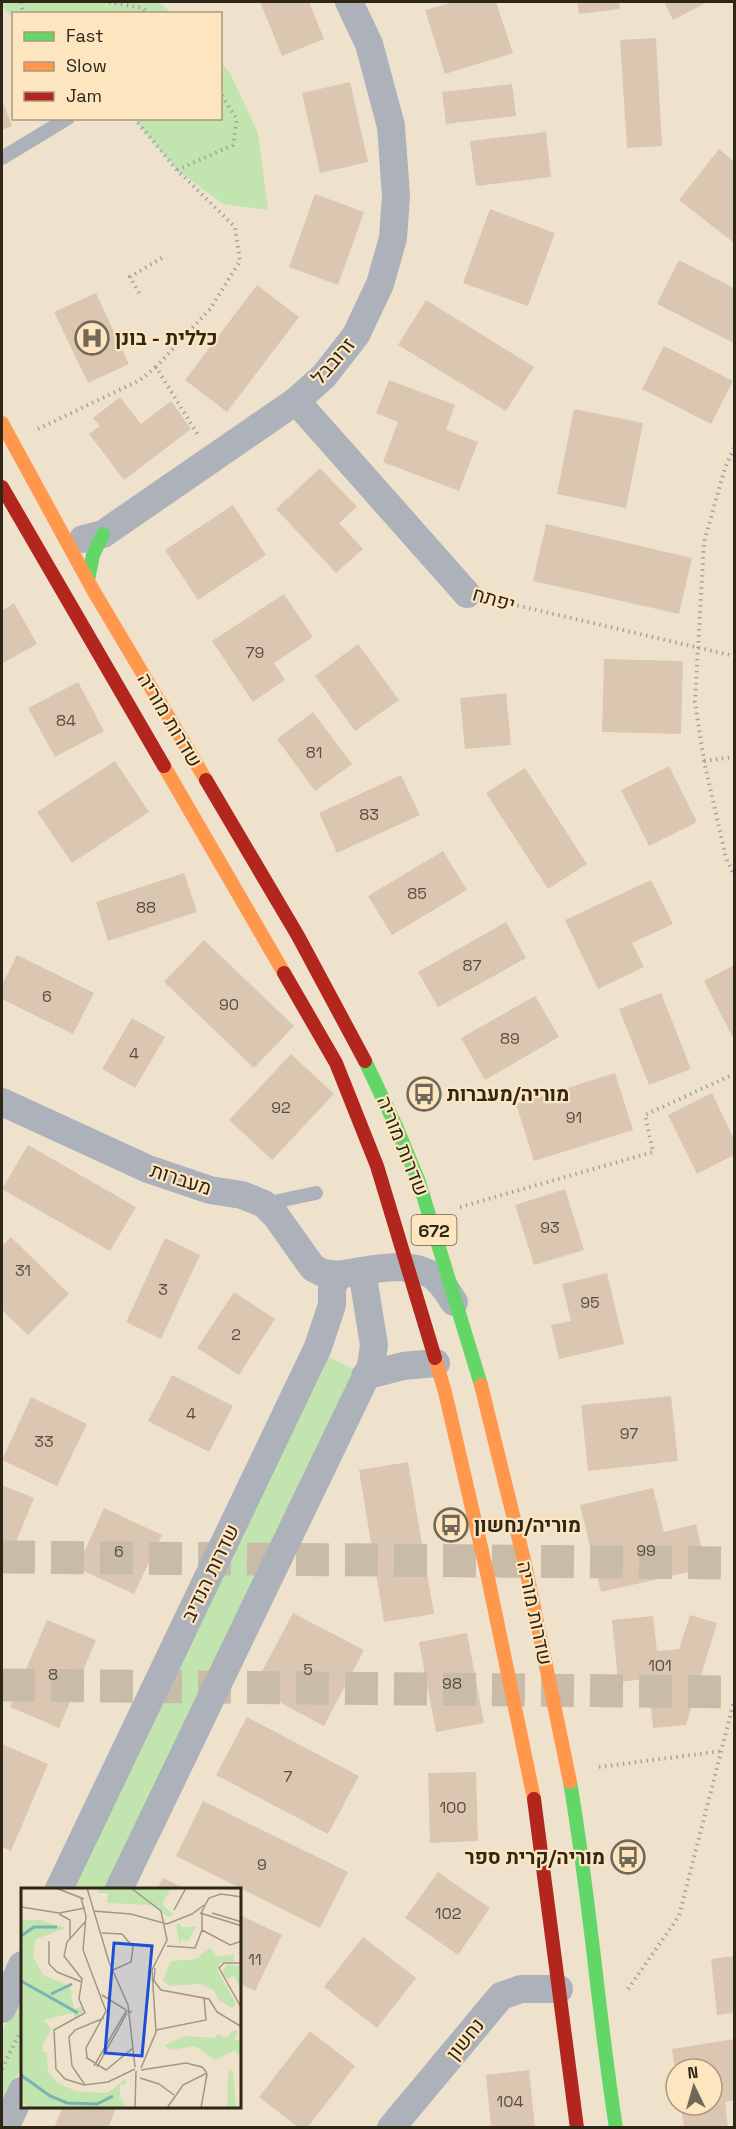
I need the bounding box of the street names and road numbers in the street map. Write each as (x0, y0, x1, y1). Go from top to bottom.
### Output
street label: זרובבל (305, 332, 361, 390)
street label: יפתח (470, 581, 518, 617)
street label: שדרות מוריה (132, 668, 208, 772)
street label: שדרות מוריה (371, 1092, 435, 1200)
street label: מעברות (147, 1157, 215, 1201)
road number: 672 (412, 1215, 456, 1245)
street label: שדרות הנדיב (175, 1520, 245, 1626)
street label: שדרות מוריה (511, 1559, 559, 1667)
street label: נחשון (440, 2013, 490, 2065)

